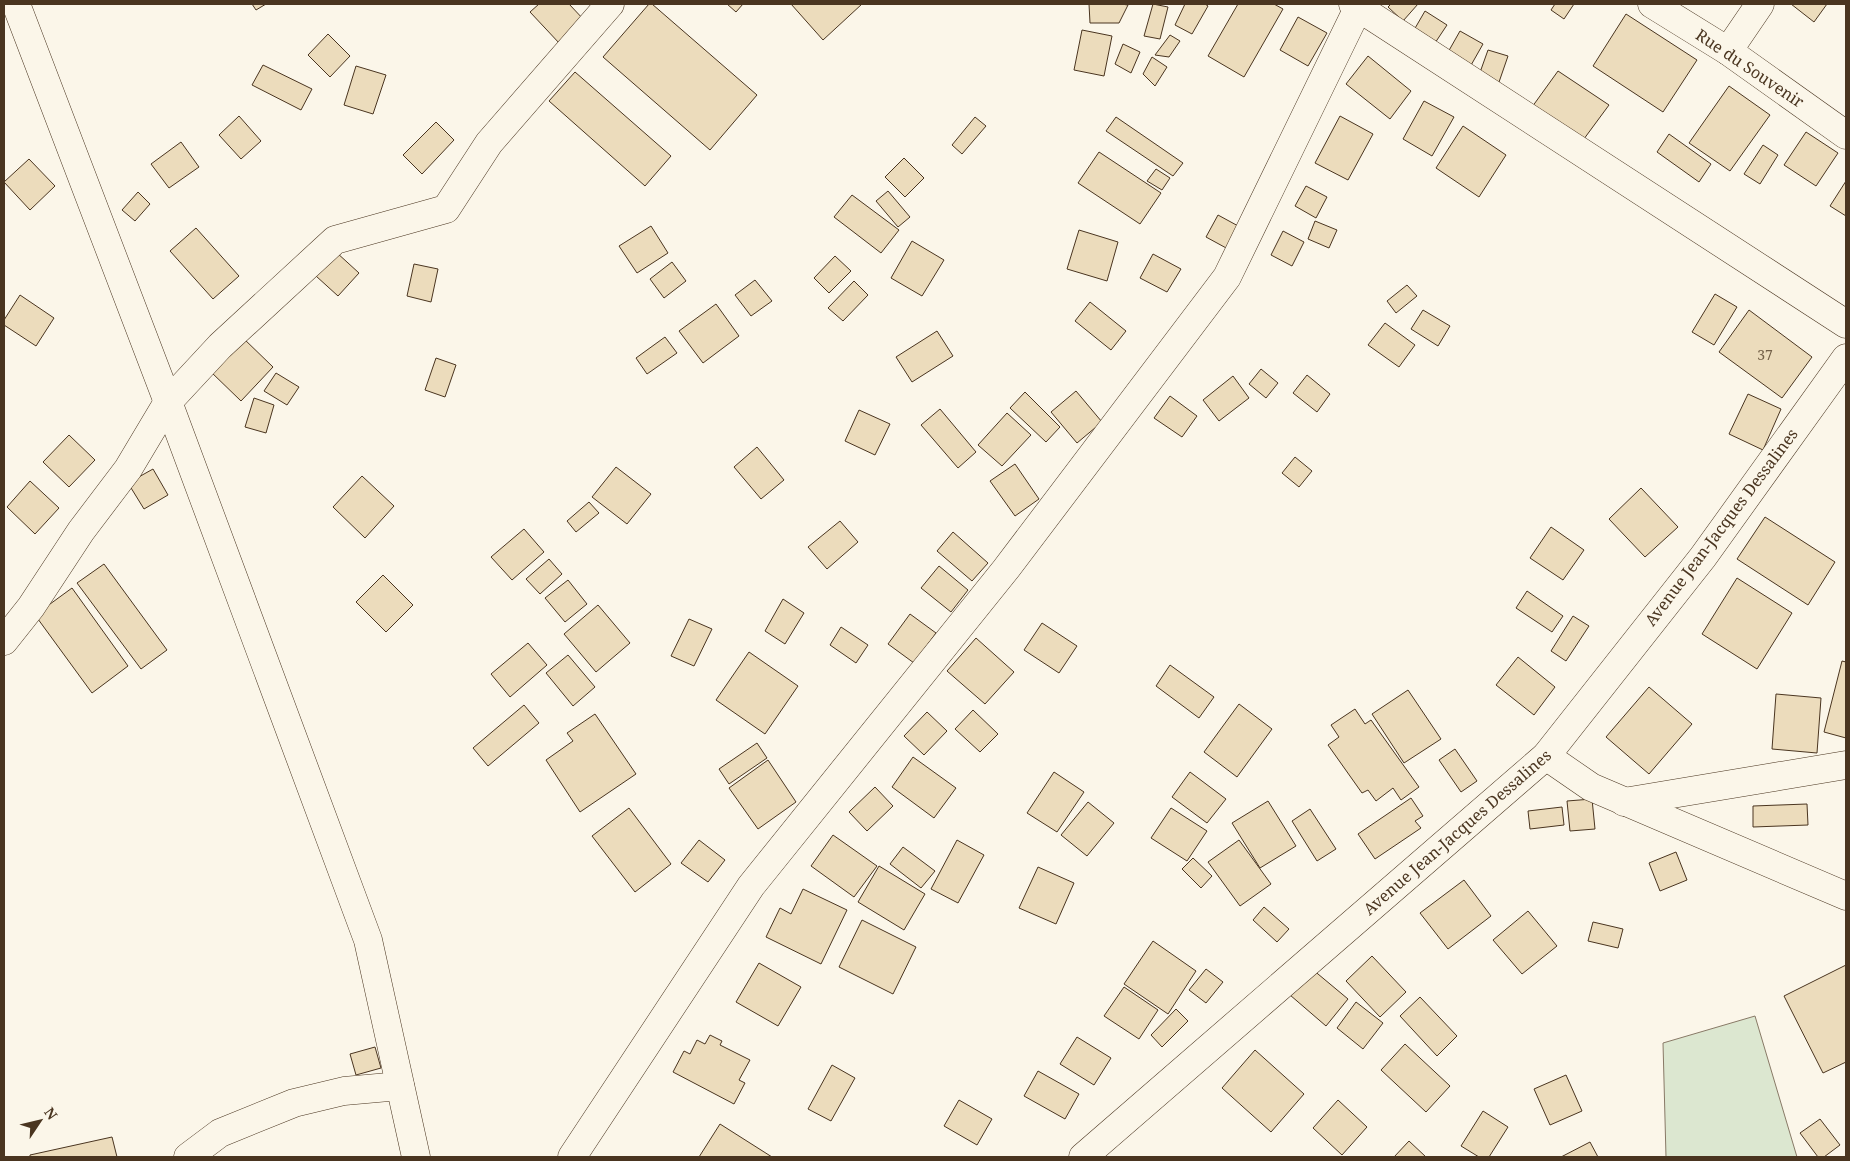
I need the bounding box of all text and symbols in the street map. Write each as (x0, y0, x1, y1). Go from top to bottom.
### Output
street label: Rue du Souvenir (1691, 24, 1809, 113)
house number: 37 (1757, 345, 1773, 364)
street label: Avenue Jean-Jacques Dessalines (1639, 424, 1803, 630)
street label: Avenue Jean-Jacques Dessalines (1358, 744, 1556, 920)
north arrow (15, 1096, 65, 1146)
text: N (40, 1103, 62, 1123)

